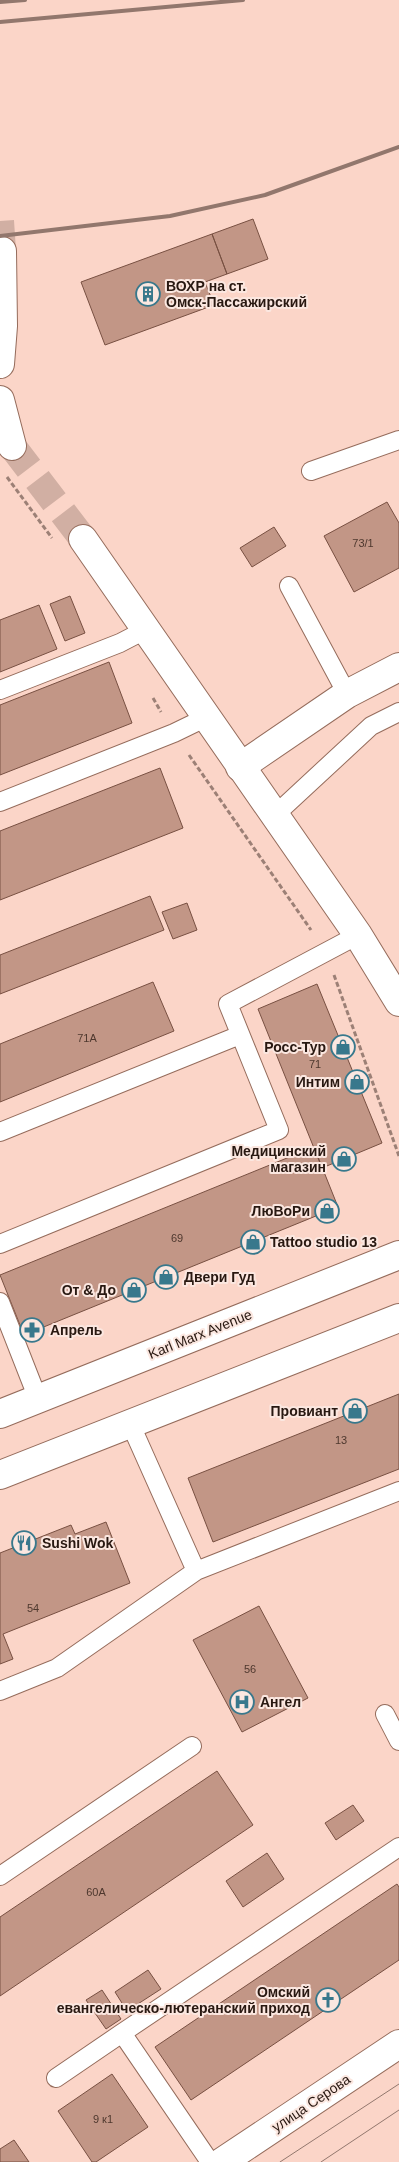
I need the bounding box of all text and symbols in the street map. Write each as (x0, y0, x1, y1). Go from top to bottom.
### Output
place label: ВОХР на ст. Омск-Пассажирский (166, 278, 307, 310)
building icon: ВОХР на ст. Омск-Пассажирский (135, 281, 161, 307)
house number: 73/1 (352, 537, 374, 549)
house number: 71А (77, 1032, 97, 1044)
shop icon: Росс-Тур (330, 1034, 356, 1060)
place label: Росс-Тур (264, 1039, 326, 1055)
house number: 71 (309, 1058, 321, 1070)
shop icon: Интим (344, 1069, 370, 1095)
place label: Интим (296, 1074, 340, 1090)
place label: Медицинский магазин (231, 1143, 326, 1175)
shop icon: Медицинский магазин (331, 1146, 357, 1172)
shop icon: ЛюВоРи (314, 1198, 340, 1224)
place label: ЛюВоРи (252, 1203, 310, 1219)
shop icon: Tattoo studio 13 (240, 1229, 266, 1255)
house number: 69 (171, 1232, 183, 1244)
place label: Tattoo studio 13 (270, 1234, 377, 1250)
shop icon: Двери Гуд (153, 1264, 179, 1290)
place label: Двери Гуд (184, 1269, 255, 1285)
shop icon: От & До (121, 1277, 147, 1303)
place label: От & До (62, 1282, 116, 1298)
street label: Karl Marx Avenue (146, 1306, 254, 1362)
pharmacy icon: Апрель (19, 1317, 45, 1343)
place label: Апрель (50, 1322, 103, 1338)
shop icon: Провиант (342, 1398, 368, 1424)
place label: Провиант (271, 1403, 338, 1419)
house number: 13 (335, 1434, 347, 1446)
restaurant icon: Sushi Wok (11, 1530, 37, 1556)
place label: Sushi Wok (42, 1535, 114, 1551)
house number: 54 (27, 1602, 39, 1614)
house number: 56 (244, 1663, 256, 1675)
hospital icon: Ангел (229, 1689, 255, 1715)
place label: Ангел (260, 1694, 301, 1710)
house number: 60А (86, 1886, 106, 1898)
place label: Омский евангелическо-лютеранский приход (57, 1984, 310, 2016)
church icon: Омский евангелическо-лютеранский приход (315, 1987, 341, 2013)
street label: улица Серова (269, 2071, 353, 2135)
house number: 9 к1 (93, 2113, 113, 2125)

